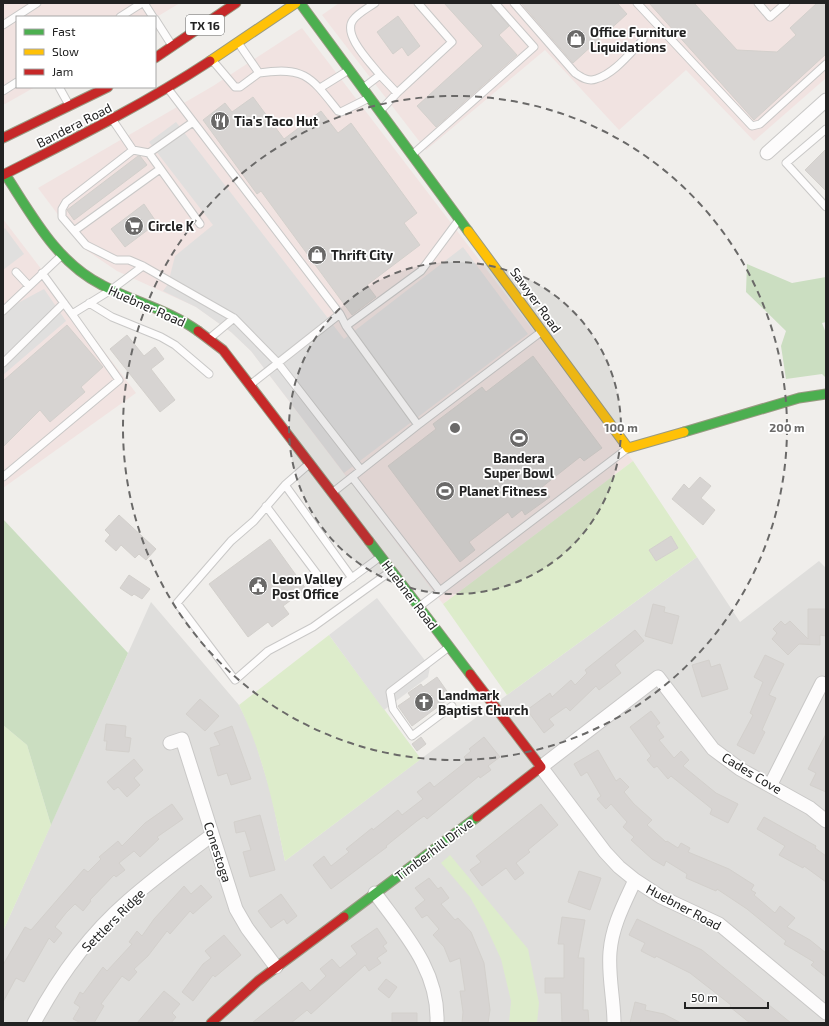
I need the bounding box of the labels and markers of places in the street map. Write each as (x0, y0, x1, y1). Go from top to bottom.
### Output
place label: Office Furniture Liquidations (590, 24, 686, 55)
shop icon: Office Furniture Liquidations (565, 28, 587, 50)
restaurant icon: Tia's Taco Hut (209, 110, 231, 132)
place label: Tia's Taco Hut (234, 113, 319, 129)
supermarket icon: Circle K (123, 215, 145, 237)
place label: Circle K (148, 218, 195, 234)
shop icon: Thrift City (306, 244, 328, 266)
place label: Thrift City (331, 247, 394, 263)
centre of rings (448, 421, 462, 435)
sports icon: Bandera Super Bowl (508, 427, 530, 449)
place label: Bandera Super Bowl (484, 450, 555, 481)
sports icon: Planet Fitness (434, 480, 456, 502)
place label: Planet Fitness (459, 483, 547, 499)
place label: Leon Valley Post Office (272, 571, 343, 602)
public building icon: Leon Valley Post Office (247, 575, 269, 597)
place label: Landmark Baptist Church (438, 687, 529, 718)
church icon: Landmark Baptist Church (413, 691, 435, 713)

